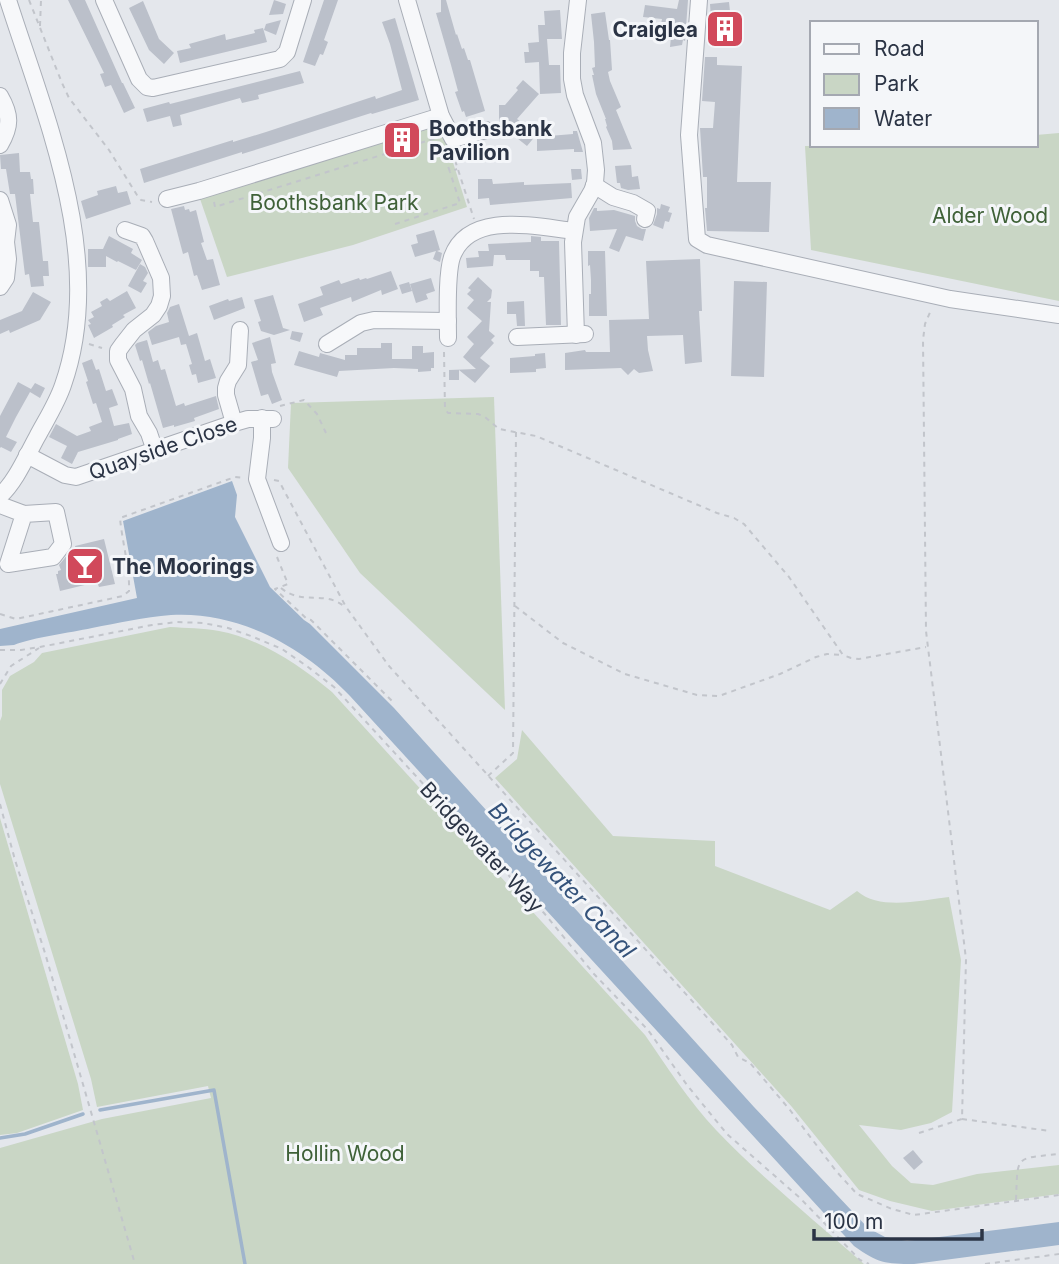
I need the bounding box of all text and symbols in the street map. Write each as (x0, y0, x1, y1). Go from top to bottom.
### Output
building icon: Craiglea (704, 8, 746, 50)
place label: Craiglea (612, 17, 698, 42)
legend (810, 21, 1038, 147)
text: Road (874, 36, 925, 61)
text: Park (874, 71, 919, 96)
text: Water (874, 106, 932, 131)
place label: Boothsbank Pavilion (429, 116, 553, 165)
building icon: Boothsbank Pavilion (381, 119, 423, 161)
park label: Boothsbank Park (250, 190, 419, 215)
park label: Alder Wood (932, 203, 1048, 228)
street label: Quayside Close (86, 411, 240, 485)
bar icon: The Moorings (64, 545, 106, 587)
place label: The Moorings (112, 554, 254, 579)
street label: Bridgewater Way (415, 777, 549, 918)
water label: Bridgewater Canal (483, 796, 642, 964)
park label: Hollin Wood (285, 1141, 405, 1166)
scale bar (814, 1198, 982, 1242)
text: 100 m (824, 1209, 883, 1234)

